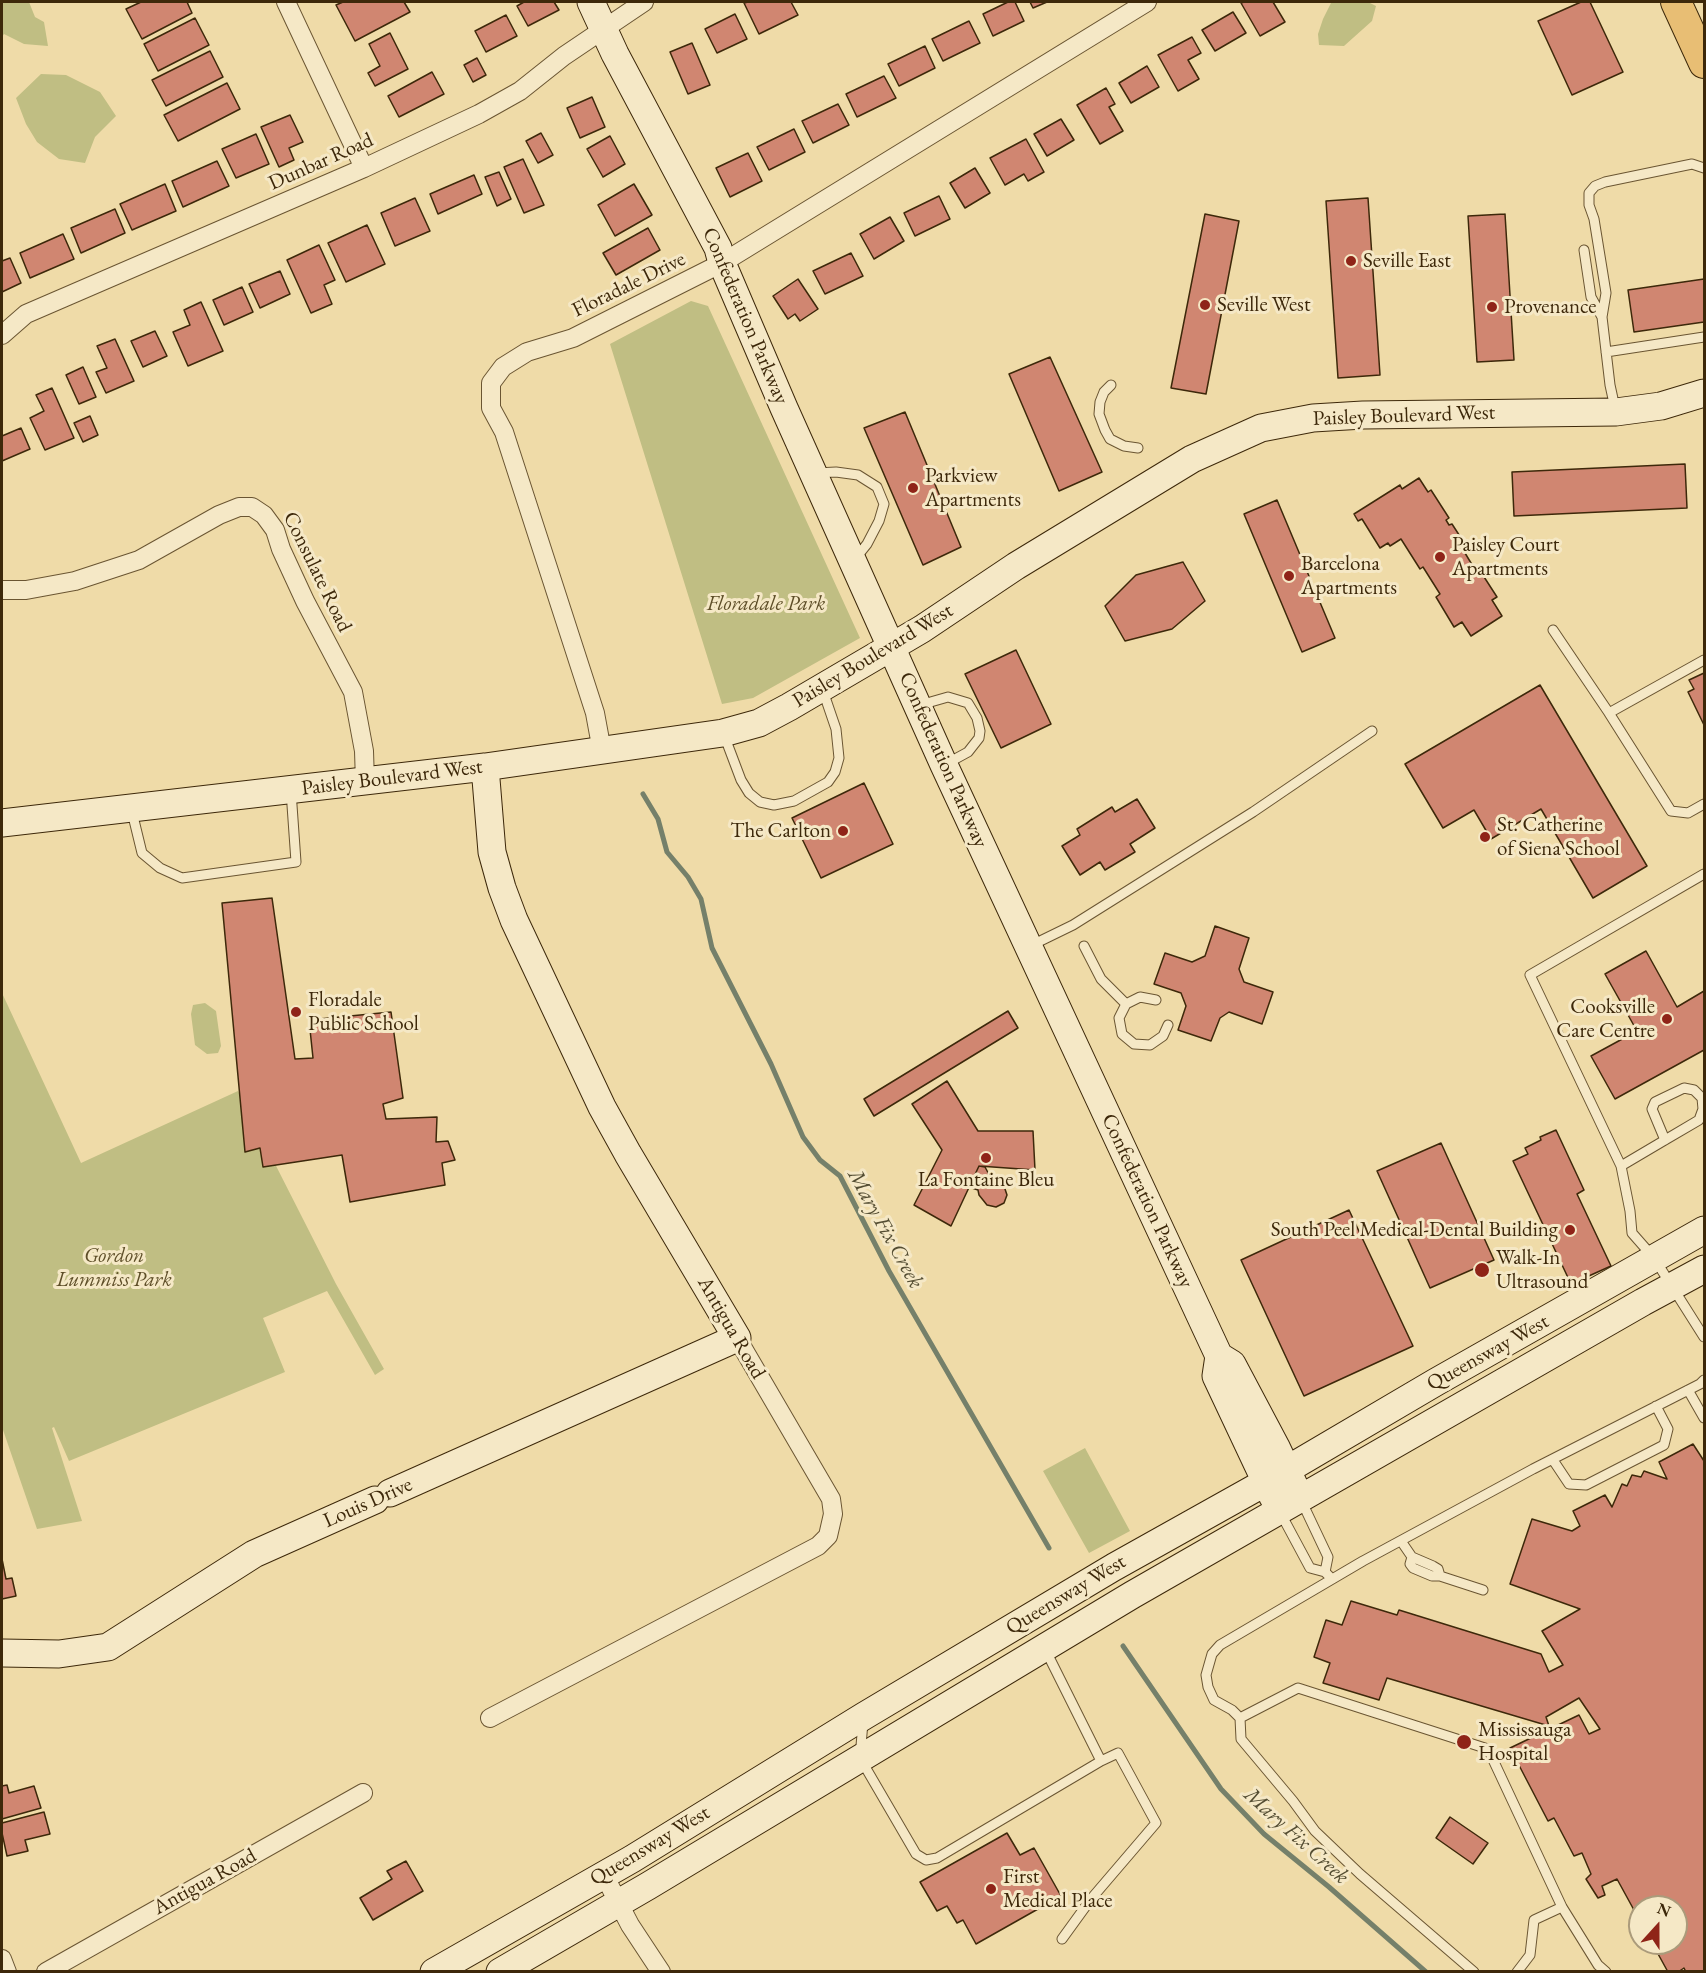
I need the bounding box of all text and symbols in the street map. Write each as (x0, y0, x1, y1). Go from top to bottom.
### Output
street label: Dunbar Road (265, 128, 377, 196)
street label: Confederation Parkway (696, 224, 794, 408)
street label: Floradale Drive (568, 247, 690, 323)
place label: Seville East (1363, 248, 1451, 274)
marker: Seville East (1344, 254, 1358, 268)
place label: Seville West (1217, 292, 1310, 318)
place label: Provenance (1504, 294, 1596, 320)
marker: Seville West (1198, 298, 1212, 312)
marker: Provenance (1485, 300, 1499, 314)
street label: Paisley Boulevard West (1312, 400, 1496, 432)
place label: Parkview Apartments (925, 463, 1021, 513)
marker: Parkview Apartments (906, 481, 920, 495)
street label: Consulate Road (277, 508, 357, 636)
place label: Paisley Court Apartments (1452, 532, 1559, 582)
marker: Paisley Court Apartments (1433, 550, 1447, 564)
place label: Barcelona Apartments (1301, 551, 1397, 601)
marker: Barcelona Apartments (1282, 569, 1296, 583)
park label: Floradale Park (707, 591, 825, 617)
street label: Paisley Boulevard West (788, 598, 958, 714)
street label: Confederation Parkway (893, 668, 993, 852)
street label: Paisley Boulevard West (300, 754, 484, 802)
place label: St. Catherine of Siena School (1497, 812, 1620, 862)
place label: The Carlton (730, 818, 831, 844)
marker: The Carlton (836, 824, 850, 838)
marker: St. Catherine of Siena School (1478, 830, 1492, 844)
place label: Floradale Public School (308, 987, 419, 1037)
place label: Cooksville Care Centre (1556, 994, 1655, 1044)
marker: Floradale Public School (289, 1005, 303, 1019)
marker: Cooksville Care Centre (1660, 1012, 1674, 1026)
street label: Confederation Parkway (1096, 1110, 1198, 1292)
marker: La Fontaine Bleu (979, 1151, 993, 1165)
water label: Mary Fix Creek (841, 1165, 929, 1293)
place label: La Fontaine Bleu (918, 1167, 1054, 1193)
place label: South Peel Medical-Dental Building (1271, 1217, 1558, 1243)
marker: South Peel Medical-Dental Building (1563, 1223, 1577, 1237)
park label: Gordon Lummiss Park (56, 1243, 172, 1293)
place label: Walk-In Ultrasound (1496, 1245, 1588, 1295)
marker: Walk-In Ultrasound (1473, 1261, 1491, 1279)
street label: Antigua Road (692, 1272, 770, 1384)
street label: Queensway West (1423, 1309, 1553, 1397)
street label: Louis Drive (320, 1472, 416, 1534)
street label: Queensway West (1001, 1549, 1131, 1641)
place label: Mississauga Hospital (1478, 1717, 1571, 1767)
marker: Mississauga Hospital (1455, 1733, 1473, 1751)
water label: Mary Fix Creek (1238, 1782, 1354, 1890)
street label: Queensway West (585, 1800, 715, 1892)
street label: Antigua Road (149, 1843, 261, 1921)
place label: First Medical Place (1003, 1864, 1112, 1914)
marker: First Medical Place (984, 1882, 998, 1896)
north arrow (1628, 1895, 1688, 1955)
text: N (1654, 1897, 1674, 1922)

